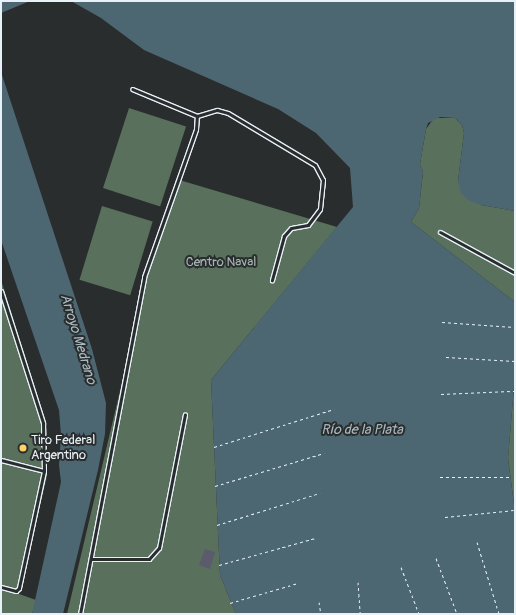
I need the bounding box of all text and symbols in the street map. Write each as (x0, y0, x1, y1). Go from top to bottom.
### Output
park label: Centro Naval (186, 254, 256, 270)
water label: Arroyo Medrano (56, 292, 100, 386)
water label: Río de la Plata (321, 422, 403, 438)
place label: Tiro Federal Argentino (31, 433, 95, 464)
marker: Tiro Federal Argentino (18, 443, 28, 453)

